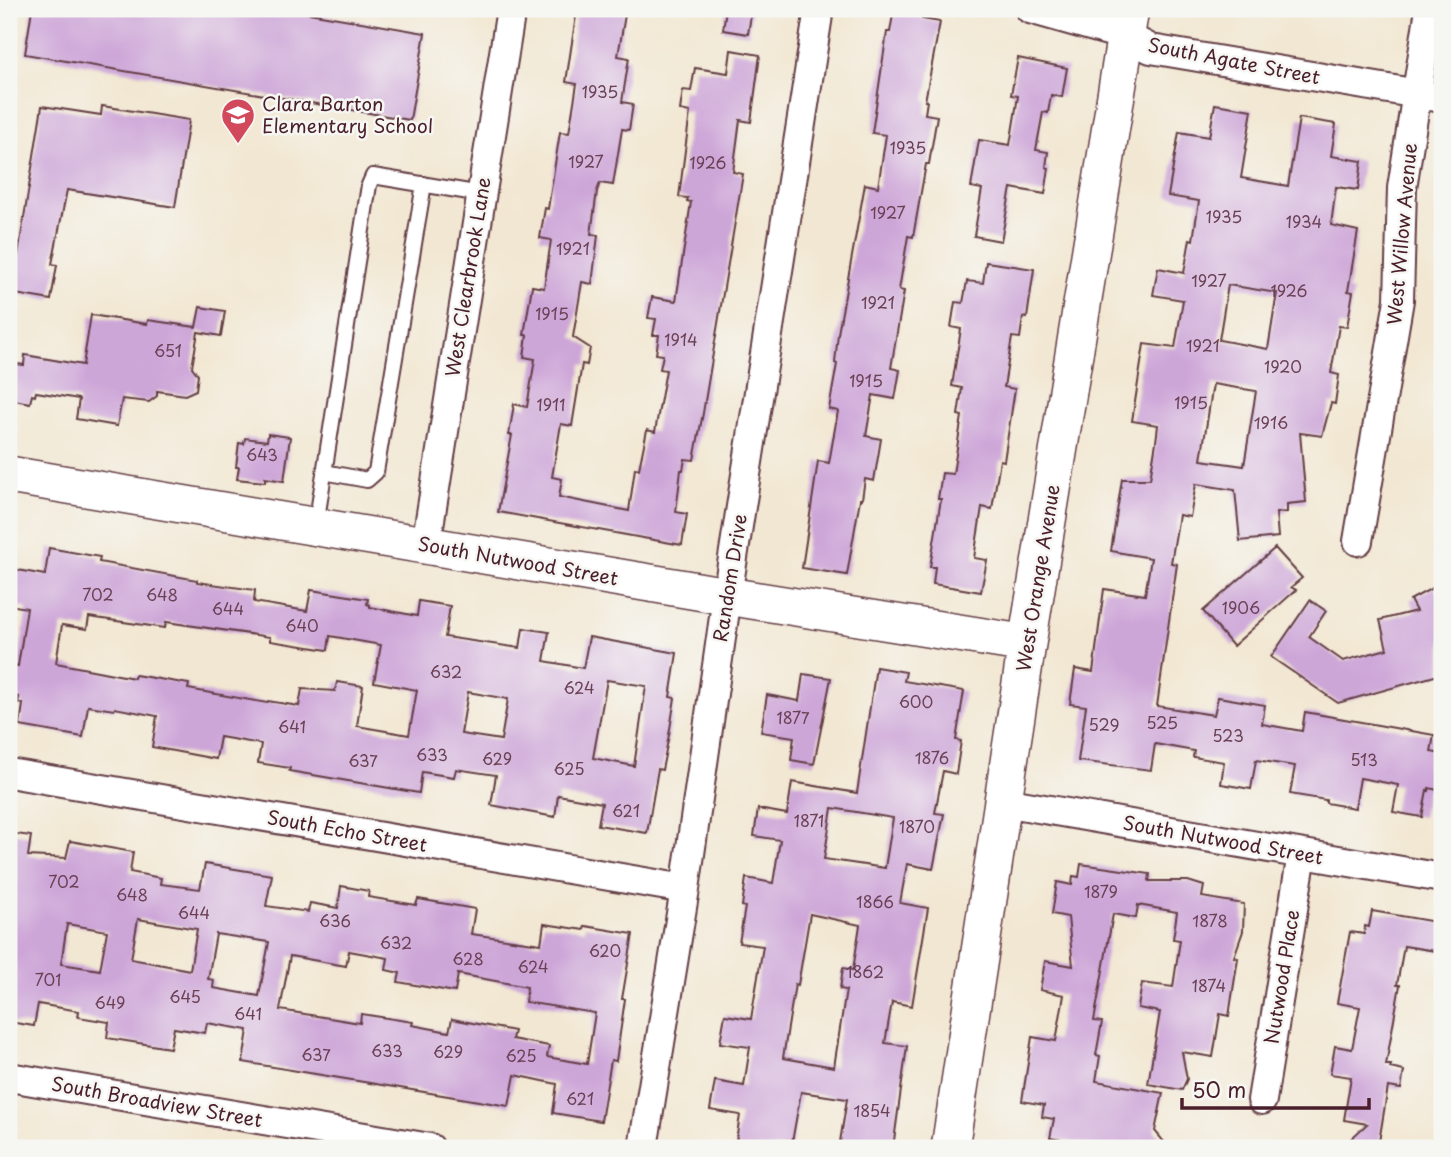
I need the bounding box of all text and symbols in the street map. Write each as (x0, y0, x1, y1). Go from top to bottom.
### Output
street label: South Agate Street (1146, 30, 1323, 90)
house number: 1935 (582, 79, 618, 103)
place label: Clara Barton Elementary School (262, 89, 433, 139)
school or university icon: Clara Barton Elementary School (219, 96, 257, 145)
house number: 1935 (890, 135, 926, 159)
street label: West Willow Avenue (1379, 142, 1423, 326)
house number: 1927 (568, 149, 604, 173)
house number: 1926 (689, 150, 727, 174)
street label: West Clearbrook Lane (437, 175, 497, 379)
house number: 1927 (870, 200, 906, 224)
house number: 1935 (1206, 204, 1242, 228)
house number: 1934 (1286, 209, 1322, 233)
house number: 1921 (556, 236, 590, 260)
house number: 1927 (1191, 268, 1227, 292)
house number: 1926 (1270, 278, 1308, 302)
house number: 1921 (861, 290, 895, 314)
house number: 1915 (535, 301, 569, 325)
house number: 1914 (664, 327, 698, 351)
house number: 1921 (1186, 333, 1220, 357)
house number: 651 (154, 338, 182, 362)
house number: 1920 (1264, 354, 1302, 378)
house number: 1915 (849, 368, 883, 392)
house number: 1915 (1174, 390, 1208, 414)
house number: 1911 (537, 392, 566, 416)
house number: 1916 (1254, 410, 1288, 434)
house number: 643 (246, 442, 278, 466)
street label: West Orange Avenue (1008, 482, 1066, 673)
street label: Random Drive (705, 512, 753, 644)
street label: South Nutwood Street (416, 529, 621, 591)
house number: 702 (82, 582, 114, 606)
house number: 648 (146, 582, 178, 606)
house number: 1906 (1222, 595, 1260, 619)
house number: 644 (212, 596, 244, 620)
house number: 640 (285, 613, 319, 637)
house number: 632 (430, 659, 462, 683)
house number: 624 (563, 675, 595, 699)
house number: 600 (899, 689, 933, 713)
house number: 1877 (776, 705, 810, 729)
house number: 525 (1146, 710, 1178, 734)
house number: 529 (1089, 712, 1119, 736)
house number: 641 (278, 714, 306, 738)
house number: 523 (1212, 723, 1244, 747)
house number: 633 (416, 742, 448, 766)
house number: 1876 (915, 745, 949, 769)
house number: 629 (482, 746, 512, 770)
house number: 513 (1350, 747, 1378, 771)
house number: 637 (348, 748, 378, 772)
house number: 625 (554, 756, 584, 780)
house number: 621 (612, 798, 640, 822)
street label: South Echo Street (265, 802, 429, 858)
house number: 1871 (794, 808, 824, 832)
street label: South Nutwood Street (1121, 808, 1326, 870)
house number: 1870 (899, 814, 935, 838)
house number: 702 (48, 869, 80, 893)
house number: 1879 (1084, 879, 1118, 903)
house number: 648 (116, 882, 148, 906)
house number: 1866 (856, 889, 894, 913)
house number: 644 (178, 900, 210, 924)
house number: 636 (319, 908, 351, 932)
house number: 1878 (1192, 908, 1228, 932)
street label: Nutwood Place (1257, 908, 1305, 1046)
house number: 632 (380, 930, 412, 954)
house number: 620 (589, 938, 621, 962)
house number: 628 (452, 946, 484, 970)
house number: 624 (517, 954, 549, 978)
house number: 1862 (846, 959, 884, 983)
house number: 701 (35, 967, 61, 991)
house number: 1874 (1192, 973, 1226, 997)
house number: 645 (169, 984, 201, 1008)
house number: 649 (95, 990, 125, 1014)
house number: 641 (234, 1001, 262, 1025)
house number: 633 (371, 1038, 403, 1062)
house number: 629 (433, 1039, 463, 1063)
house number: 637 (301, 1042, 331, 1066)
house number: 625 (506, 1043, 536, 1067)
scale bar (1182, 1066, 1369, 1110)
street label: South Broadview Street (50, 1069, 265, 1133)
text: 50 m (1192, 1073, 1246, 1105)
house number: 621 (566, 1086, 594, 1110)
house number: 1854 (853, 1098, 891, 1122)

